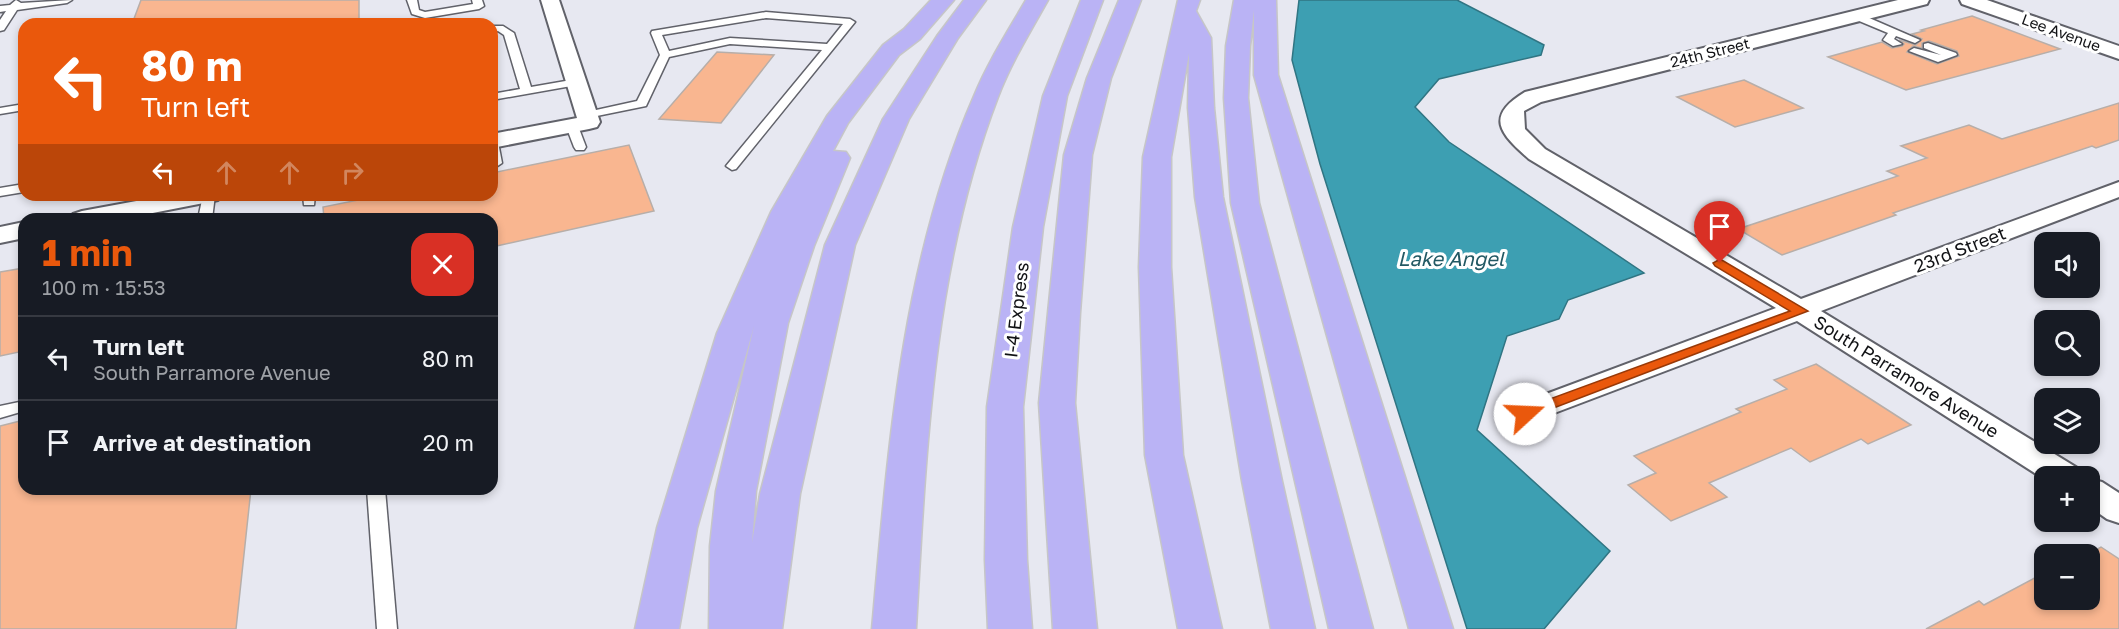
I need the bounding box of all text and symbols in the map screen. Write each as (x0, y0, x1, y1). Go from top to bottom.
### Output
street label: Lee Avenue (2019, 9, 2103, 55)
street label: 24th Street (1668, 33, 1751, 71)
text: 80 m (141, 40, 242, 90)
icon: left (42, 42, 120, 120)
text: Turn left (141, 91, 250, 123)
icon: left (147, 156, 180, 189)
icon: ahead (210, 156, 243, 189)
icon: ahead (273, 156, 306, 189)
icon: right (336, 156, 369, 189)
pin (1694, 201, 1745, 263)
icon: arrive (1703, 210, 1736, 243)
street label: 23rd Street (1911, 221, 2009, 277)
text: 1 min (42, 231, 133, 274)
map controls (2034, 232, 2100, 610)
button: sound (2034, 232, 2100, 298)
button: close (411, 233, 474, 296)
water label: Lake Angel (1398, 246, 1505, 271)
street label: I-4 Express (999, 261, 1033, 359)
text: 100 m · 15:53 (42, 275, 166, 299)
street label: South Parramore Avenue (1810, 310, 2003, 442)
button: search (2034, 310, 2100, 376)
text: Turn left (93, 333, 184, 360)
icon: left (42, 342, 75, 375)
text: 80 m (422, 345, 474, 372)
text: South Parramore Avenue (93, 360, 331, 384)
position arrow (1493, 382, 1557, 446)
button: layers (2034, 388, 2100, 454)
icon: arrive (42, 426, 75, 459)
text: Arrive at destination (93, 429, 311, 456)
text: 20 m (423, 429, 474, 456)
button: + (2034, 466, 2100, 532)
button: − (2034, 544, 2100, 610)

